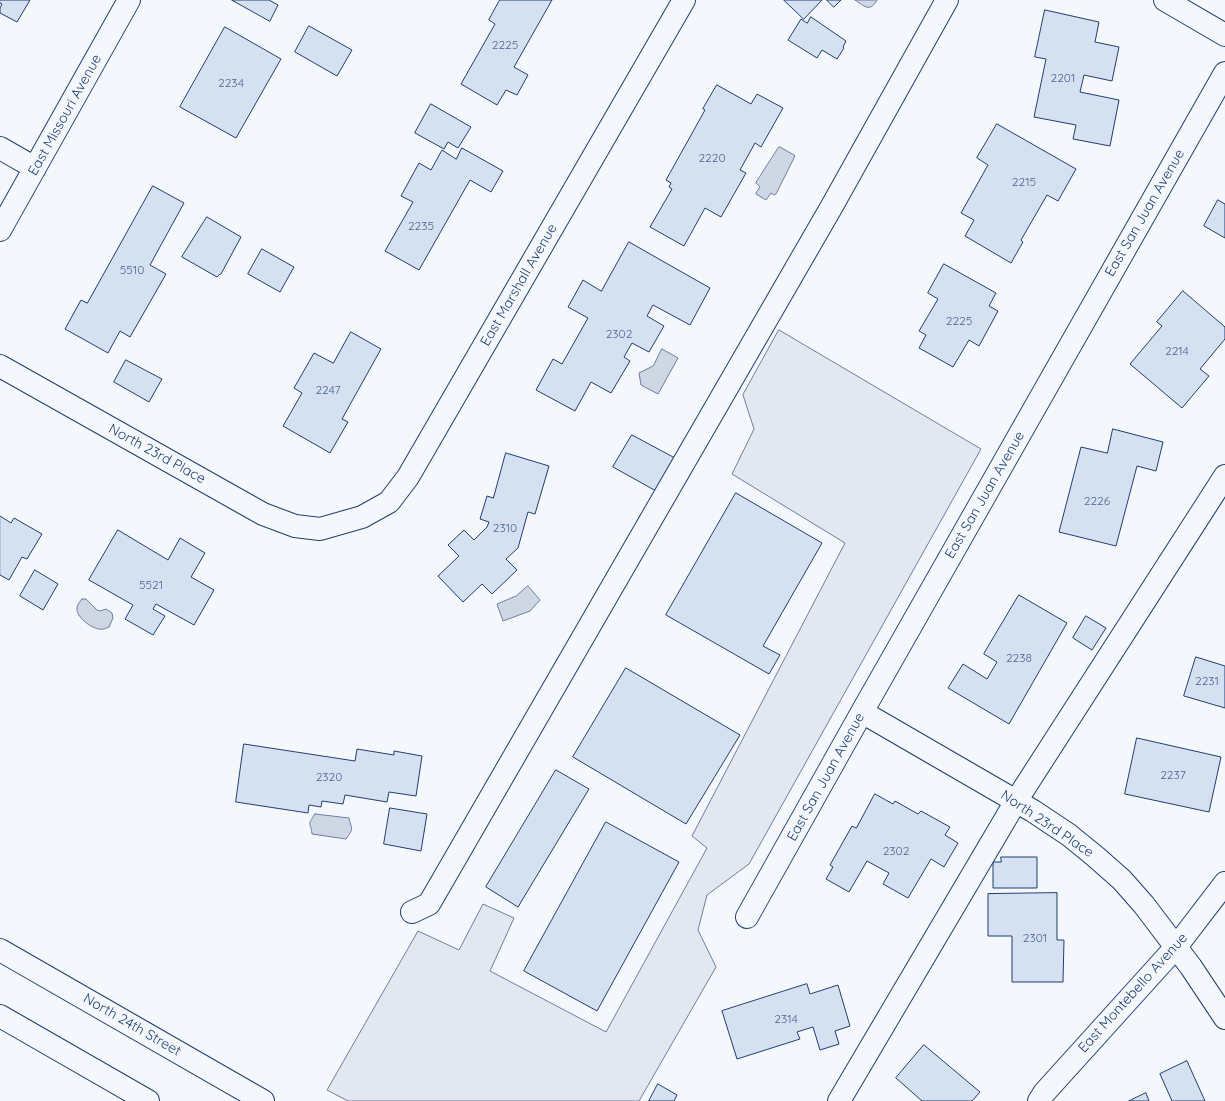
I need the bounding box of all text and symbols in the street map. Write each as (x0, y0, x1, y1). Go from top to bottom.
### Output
house number: 2225 (492, 38, 518, 52)
street label: East Missouri Avenue (25, 52, 105, 178)
house number: 2201 (1051, 71, 1075, 85)
house number: 2234 (218, 76, 244, 90)
street label: East San Juan Avenue (1102, 146, 1188, 280)
house number: 2220 (698, 151, 726, 165)
house number: 2215 (1012, 175, 1036, 189)
house number: 2235 (408, 219, 434, 233)
street label: East Marshall Avenue (477, 221, 561, 349)
house number: 5510 (120, 263, 144, 277)
house number: 2225 (946, 314, 972, 328)
house number: 2302 (606, 327, 632, 341)
house number: 2214 (1165, 344, 1189, 358)
house number: 2247 (315, 383, 341, 397)
street label: North 23rd Place (106, 420, 208, 488)
street label: East San Juan Avenue (942, 428, 1028, 562)
house number: 2226 (1084, 494, 1110, 508)
house number: 2310 (493, 521, 517, 535)
house number: 5521 (139, 578, 163, 592)
house number: 2238 (1006, 651, 1032, 665)
house number: 2231 (1195, 674, 1219, 688)
street label: East San Juan Avenue (784, 710, 868, 844)
house number: 2237 (1160, 768, 1186, 782)
house number: 2320 (316, 770, 342, 784)
street label: North 23rd Place (997, 787, 1097, 861)
house number: 2302 (883, 844, 909, 858)
street label: East Montebello Avenue (1075, 930, 1191, 1056)
house number: 2301 (1023, 931, 1047, 945)
street label: North 24th Street (80, 990, 184, 1060)
house number: 2314 (774, 1012, 798, 1026)

